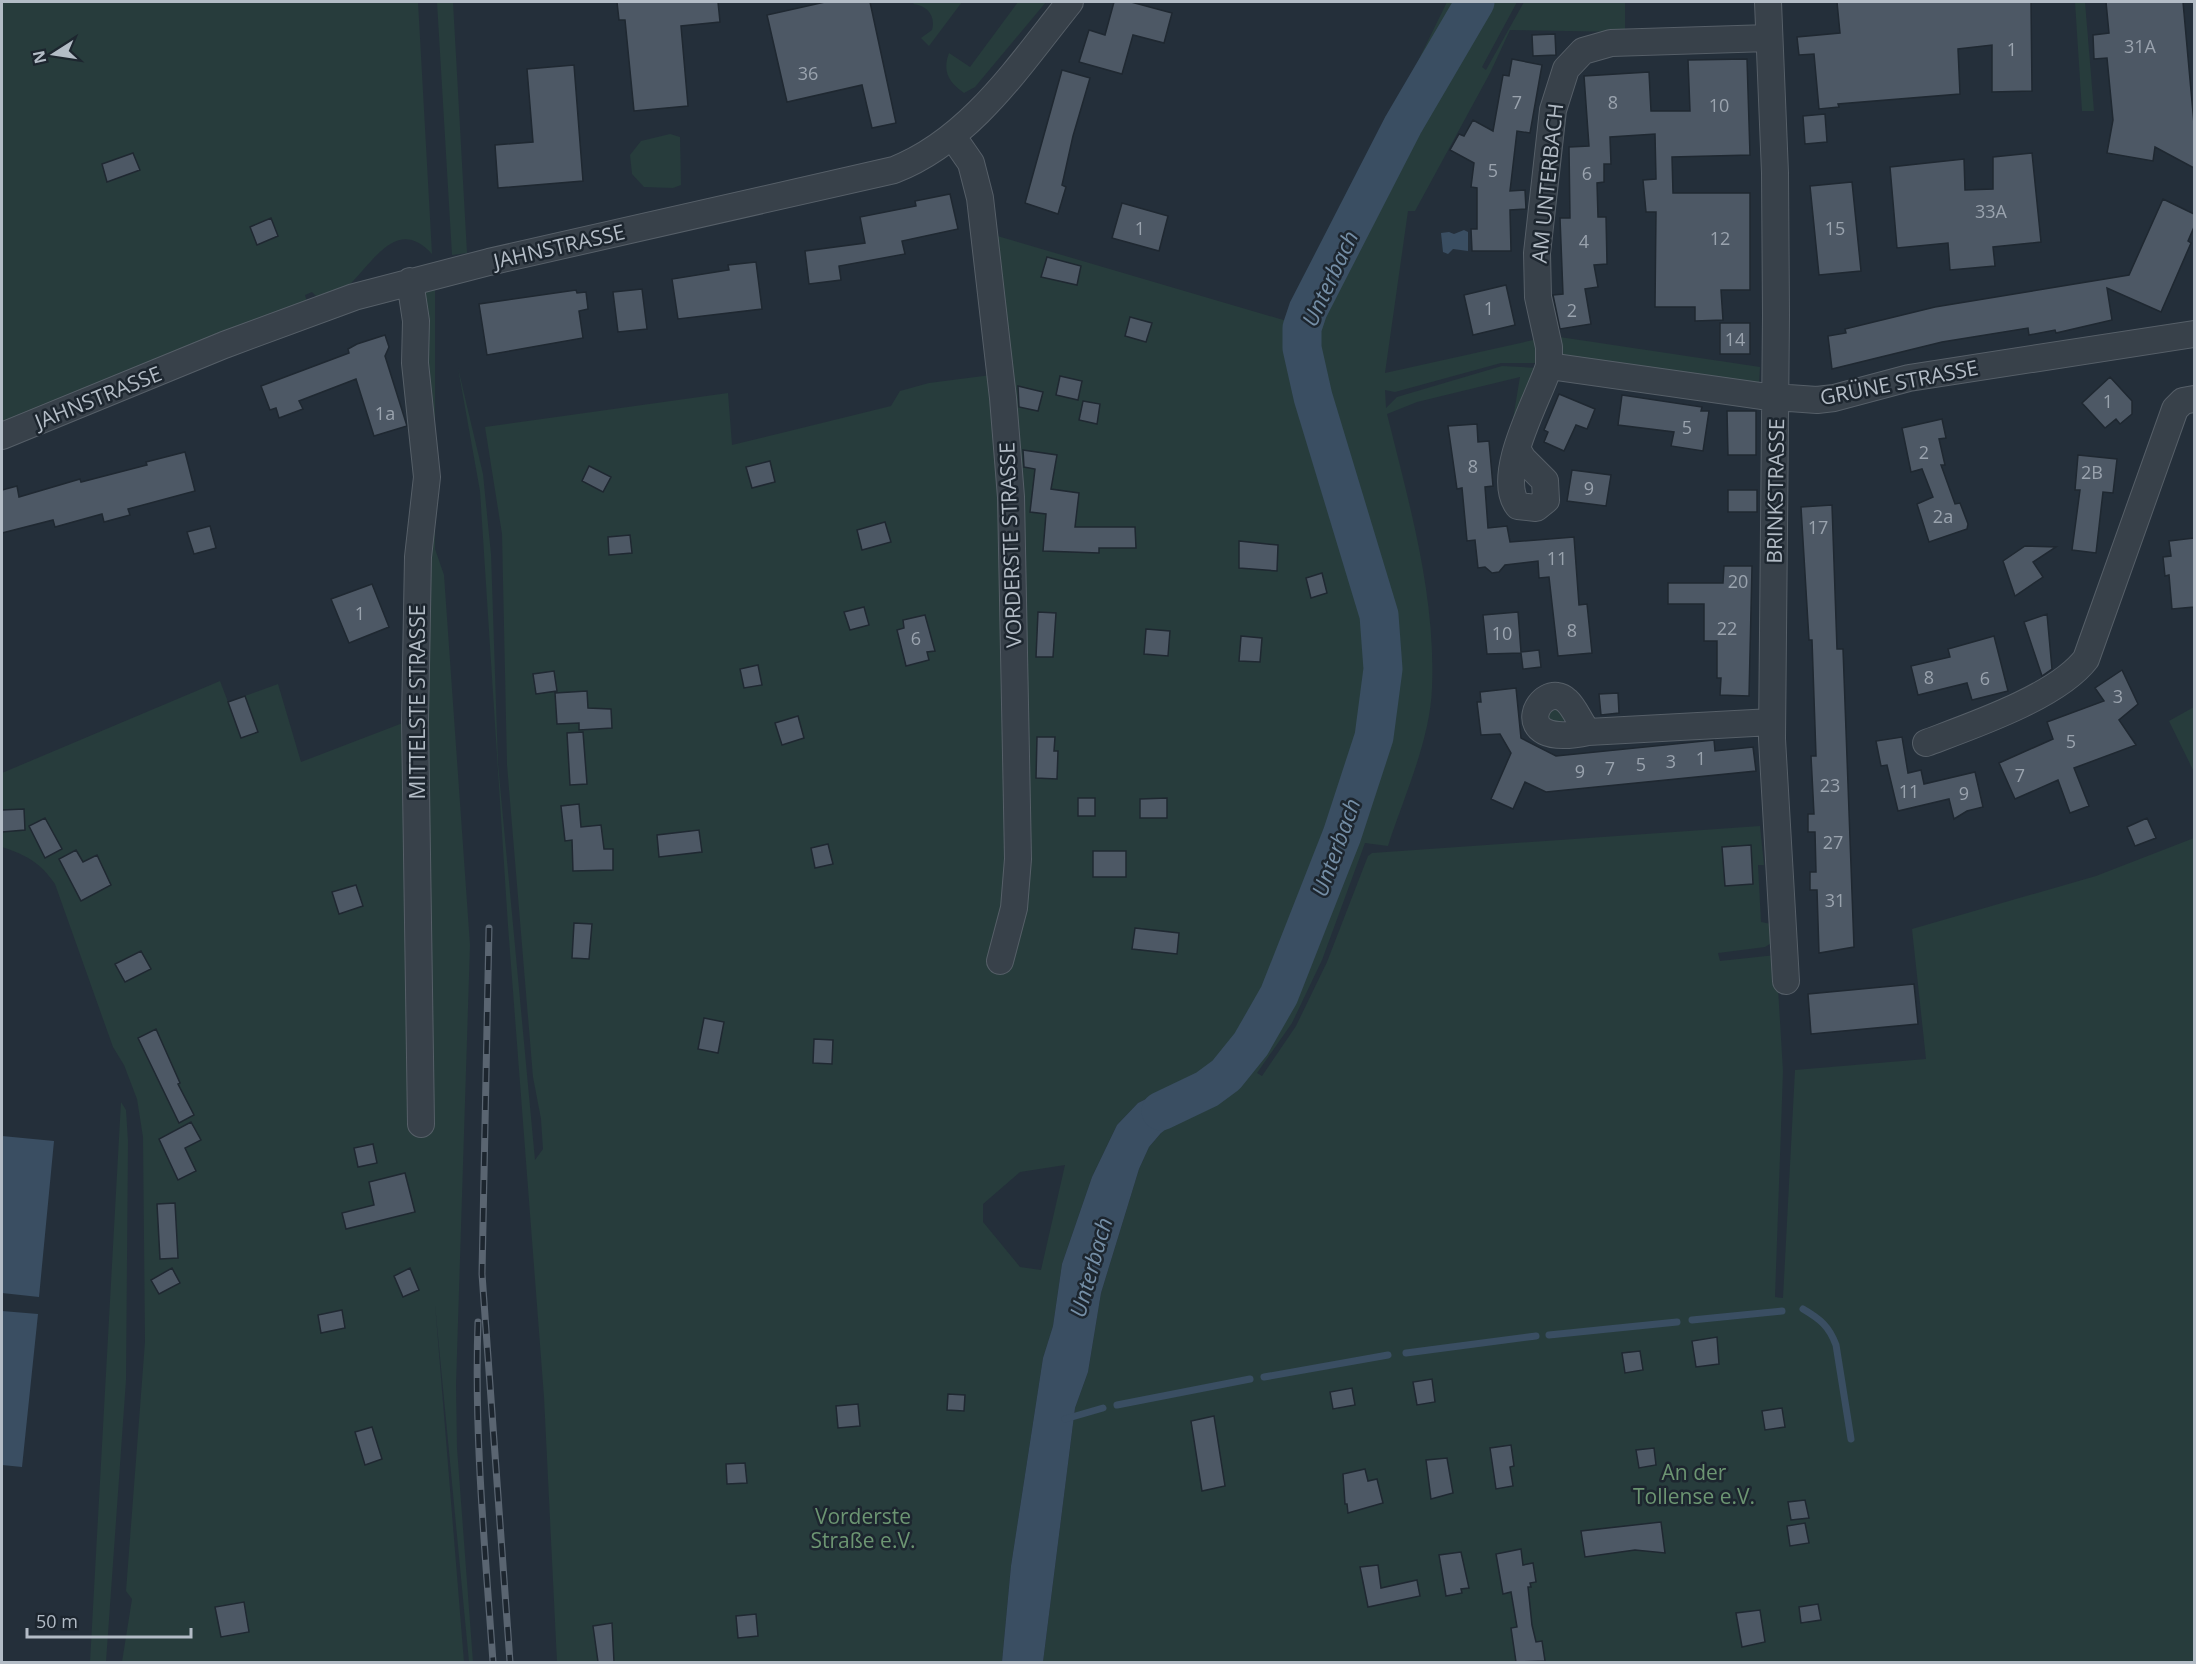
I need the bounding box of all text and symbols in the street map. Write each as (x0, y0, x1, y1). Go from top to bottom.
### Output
north arrow (24, 24, 84, 84)
house number: 31A (2124, 34, 2157, 58)
house number: 1 (2007, 37, 2017, 61)
text: N (27, 48, 51, 66)
house number: 36 (798, 61, 818, 85)
house number: 7 (1512, 90, 1522, 114)
house number: 8 (1608, 90, 1618, 114)
house number: 10 (1709, 93, 1729, 117)
street label: AM UNTERBACH (1525, 102, 1569, 264)
house number: 5 (1488, 158, 1498, 182)
house number: 6 (1582, 161, 1592, 185)
house number: 33A (1975, 199, 2008, 223)
house number: 1 (1135, 216, 1145, 240)
house number: 15 (1825, 216, 1845, 240)
street label: JAHNSTRASSE (489, 217, 628, 275)
water label: Unterbach (1294, 225, 1364, 331)
house number: 12 (1710, 226, 1730, 250)
house number: 4 (1579, 229, 1589, 253)
house number: 1 (1484, 296, 1494, 320)
house number: 2 (1567, 298, 1577, 322)
house number: 14 (1725, 327, 1745, 351)
street label: GRÜNE STRASSE (1818, 353, 1980, 411)
street label: JAHNSTRASSE (29, 359, 165, 436)
house number: 1 (2103, 389, 2113, 413)
house number: 1a (375, 401, 395, 425)
house number: 5 (1682, 415, 1692, 439)
street label: BRINKSTRASSE (1760, 418, 1790, 564)
house number: 2 (1919, 440, 1929, 464)
street label: VORDERSTE STRASSE (992, 442, 1028, 648)
house number: 8 (1468, 454, 1478, 478)
house number: 2B (2081, 460, 2103, 484)
house number: 9 (1584, 476, 1594, 500)
house number: 2a (1933, 504, 1953, 528)
house number: 17 (1808, 515, 1828, 539)
house number: 11 (1547, 546, 1567, 570)
house number: 20 (1728, 569, 1748, 593)
house number: 1 (355, 601, 365, 625)
street label: MITTELSTE STRASSE (403, 605, 431, 799)
house number: 22 (1717, 616, 1737, 640)
house number: 8 (1567, 618, 1577, 642)
house number: 10 (1492, 621, 1512, 645)
house number: 6 (911, 626, 921, 650)
house number: 8 (1924, 665, 1934, 689)
house number: 6 (1980, 666, 1990, 690)
house number: 3 (2113, 684, 2123, 708)
house number: 5 (2066, 729, 2076, 753)
house number: 1 (1696, 746, 1706, 770)
house number: 3 (1666, 749, 1676, 773)
house number: 5 (1636, 752, 1646, 776)
house number: 7 (1605, 756, 1615, 780)
house number: 9 (1575, 759, 1585, 783)
house number: 7 (2015, 763, 2025, 787)
house number: 23 (1820, 773, 1840, 797)
house number: 11 (1899, 779, 1919, 803)
house number: 9 (1959, 781, 1969, 805)
water label: Unterbach (1303, 794, 1367, 900)
house number: 27 (1823, 830, 1843, 854)
house number: 31 (1825, 888, 1845, 912)
water label: Unterbach (1061, 1214, 1119, 1320)
park label: An der Tollense e.V. (1633, 1458, 1755, 1510)
park label: Vorderste Straße e.V. (811, 1502, 915, 1554)
scale bar (27, 1601, 190, 1639)
text: 50 m (36, 1609, 78, 1633)

